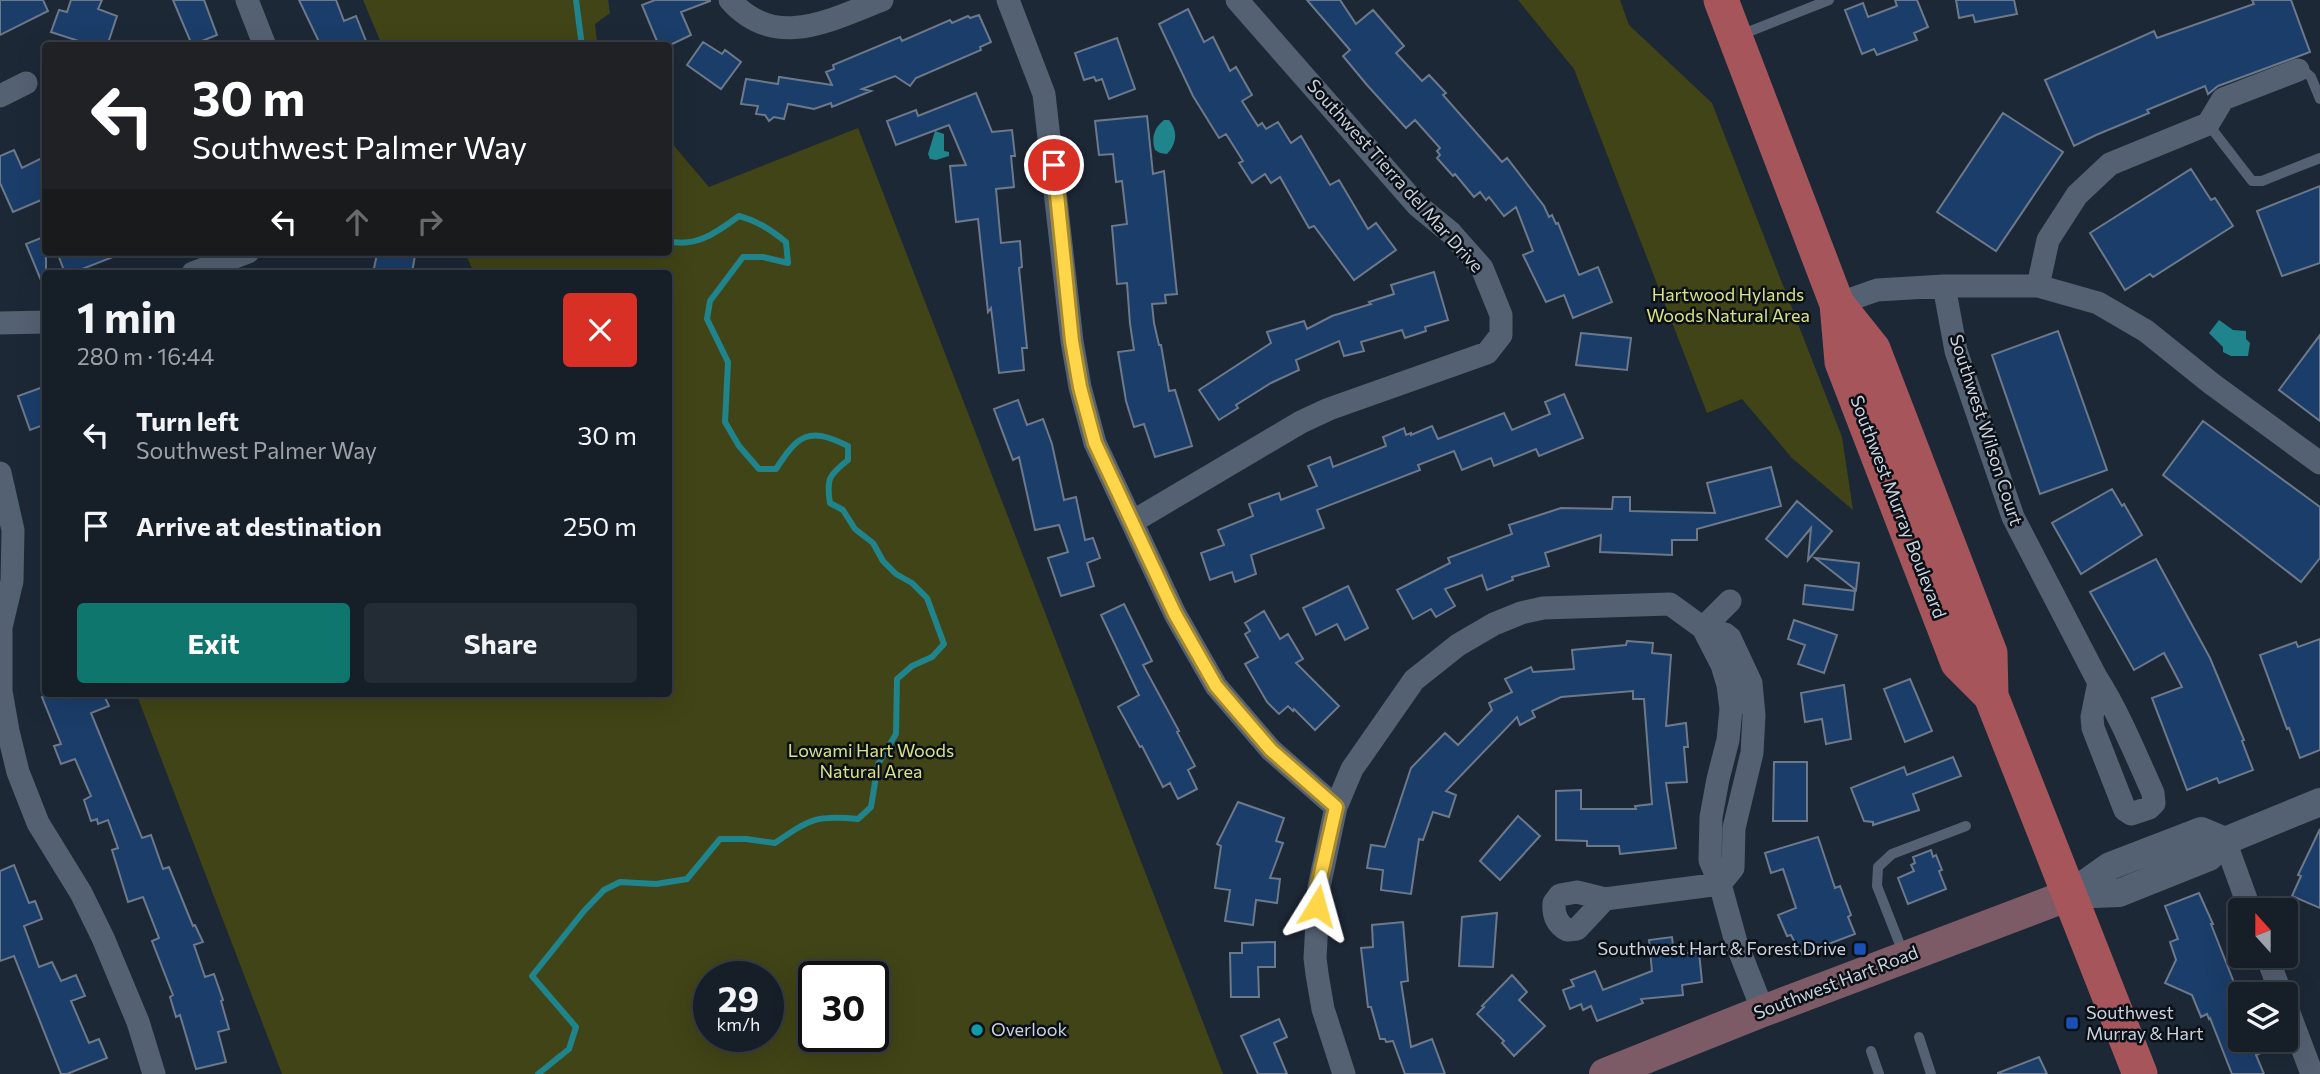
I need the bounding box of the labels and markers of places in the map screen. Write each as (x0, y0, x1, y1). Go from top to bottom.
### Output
pin (1024, 135, 1084, 195)
place label: Southwest Hart & Forest Drive (1597, 937, 1846, 959)
marker: Southwest Hart & Forest Drive (1852, 941, 1868, 957)
place label: Southwest Murray & Hart (2086, 1001, 2204, 1044)
marker: Southwest Murray & Hart (2064, 1015, 2080, 1031)
place label: Overlook (991, 1018, 1067, 1040)
marker: Overlook (969, 1022, 985, 1038)

